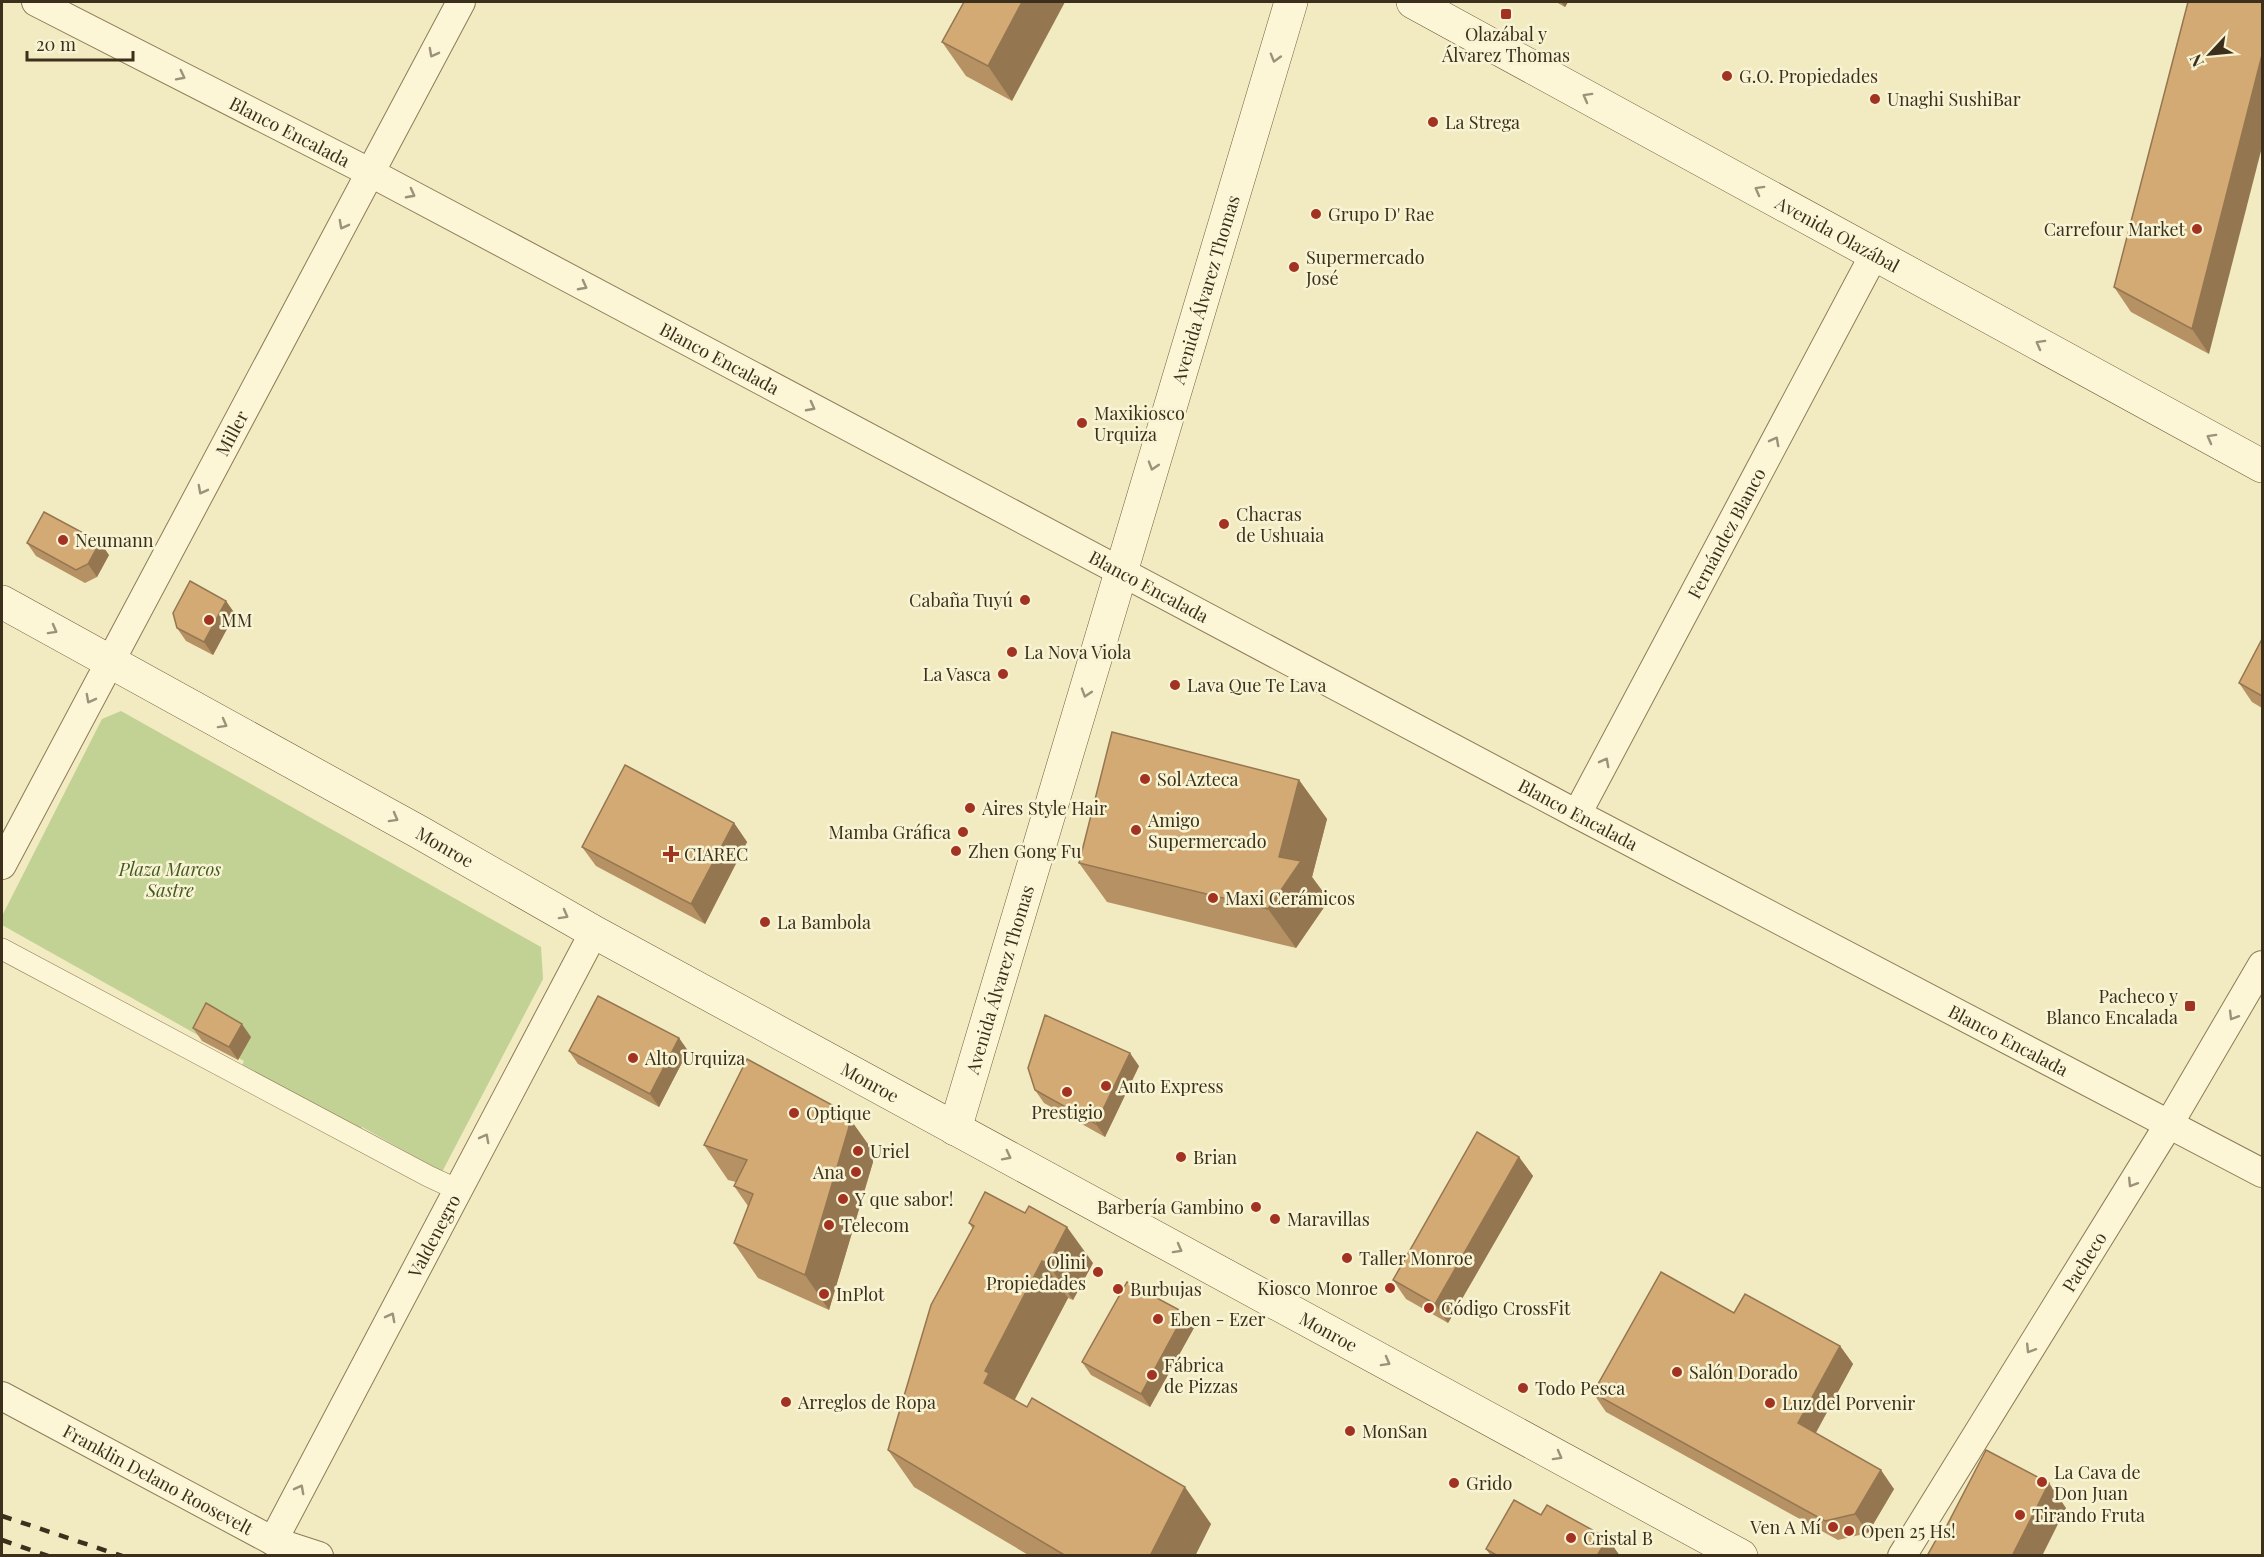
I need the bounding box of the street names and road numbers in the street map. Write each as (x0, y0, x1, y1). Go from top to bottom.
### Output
street label: Blanco Encalada (226, 91, 354, 172)
street label: Avenida Olazábal (1771, 190, 1904, 278)
street label: Avenida Álvarez Thomas (1165, 192, 1245, 388)
street label: Blanco Encalada (656, 317, 784, 400)
street label: Miller (210, 406, 254, 460)
street label: Fernández Blanco (1682, 464, 1771, 603)
street label: Blanco Encalada (1085, 545, 1213, 628)
street label: Blanco Encalada (1514, 773, 1642, 856)
street label: Monroe (412, 821, 478, 873)
street label: Avenida Álvarez Thomas (960, 882, 1039, 1078)
street label: Blanco Encalada (1944, 999, 2073, 1081)
street label: Monroe (837, 1057, 903, 1108)
street label: Valdenegro (402, 1190, 466, 1282)
street label: Pacheco (2056, 1227, 2112, 1296)
street label: Monroe (1295, 1306, 1362, 1357)
street label: Franklin Delano Roosevelt (59, 1419, 258, 1540)

